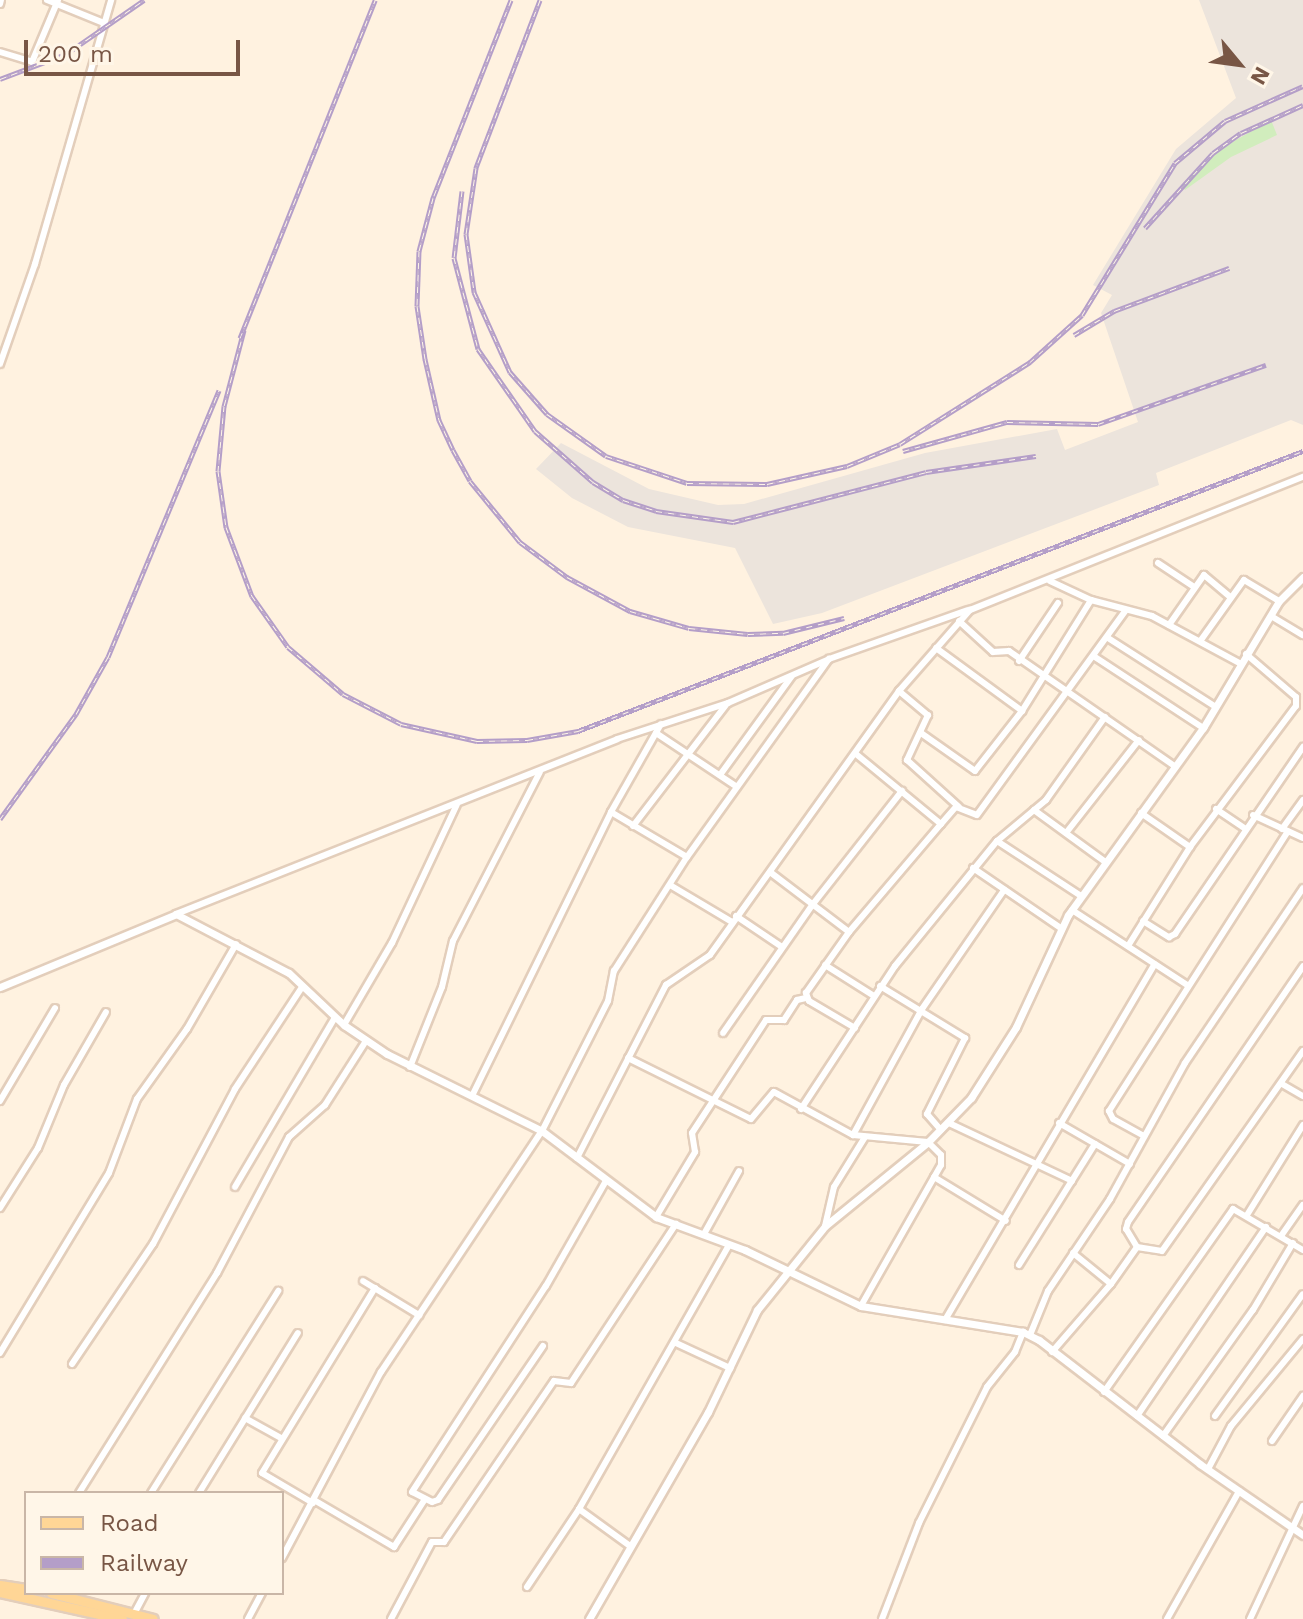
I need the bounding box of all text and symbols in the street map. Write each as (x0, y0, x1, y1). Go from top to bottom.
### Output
scale bar (28, 24, 244, 74)
north arrow (1199, 24, 1279, 104)
text: 200 m (38, 40, 113, 68)
text: N (1246, 63, 1275, 89)
legend (24, 1491, 284, 1595)
text: Road (100, 1509, 159, 1537)
text: Railway (100, 1549, 188, 1577)

